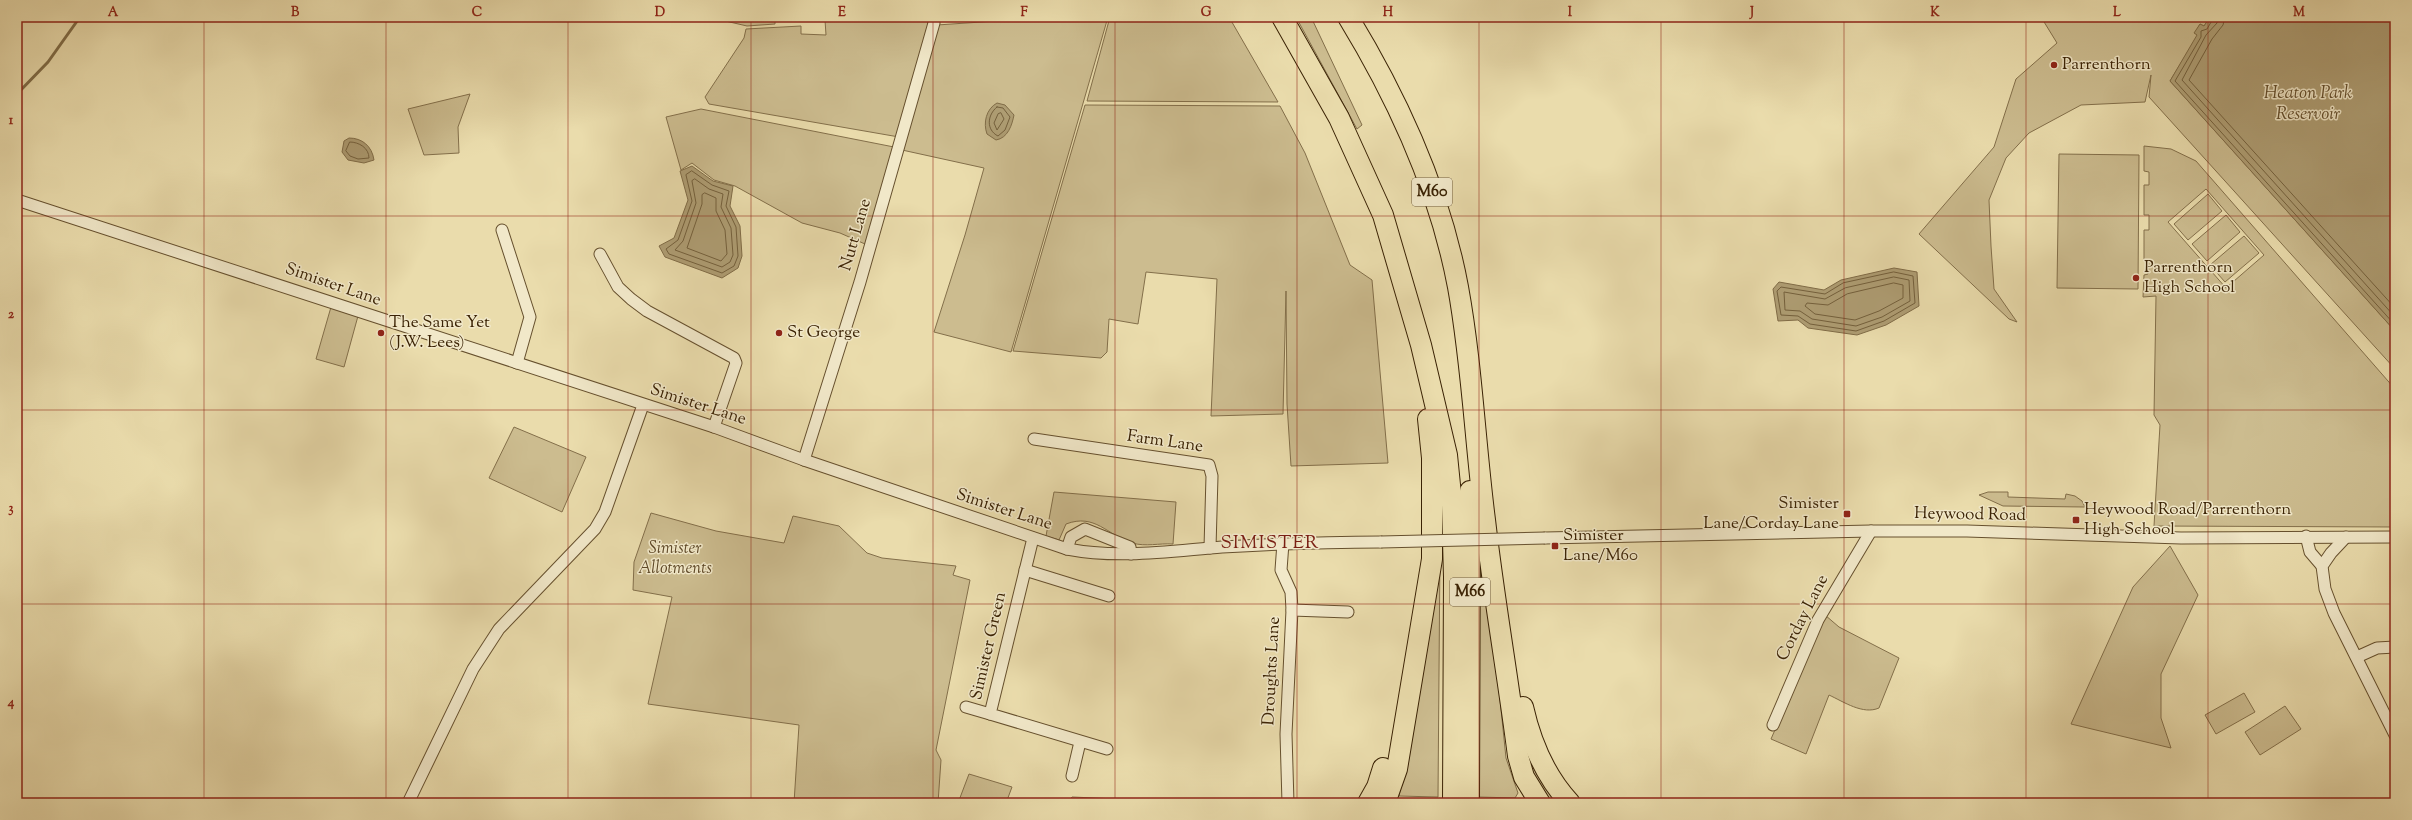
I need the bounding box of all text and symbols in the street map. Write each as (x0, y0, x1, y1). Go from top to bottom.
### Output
text: A (108, 4, 119, 22)
text: B (291, 4, 300, 22)
text: C (472, 4, 482, 22)
text: D (655, 4, 665, 22)
text: E (838, 4, 846, 22)
text: F (1020, 4, 1028, 22)
text: G (1201, 4, 1212, 22)
text: H (1383, 4, 1394, 22)
text: I (1568, 4, 1573, 22)
text: J (1749, 4, 1754, 22)
text: K (1930, 4, 1940, 22)
text: L (2113, 4, 2121, 22)
text: M (2293, 4, 2305, 22)
place label: Parrenthorn (2062, 53, 2151, 77)
marker: Parrenthorn (2049, 60, 2059, 70)
water label: Heaton Park Reservoir (2264, 81, 2352, 128)
text: 1 (9, 112, 14, 130)
road number: M60 (1412, 178, 1452, 206)
street label: Nutt Lane (834, 196, 878, 274)
place label: Parrenthorn High School (2144, 256, 2235, 300)
street label: Simister Lane (282, 257, 384, 313)
marker: Parrenthorn High School (2131, 273, 2141, 283)
text: 2 (8, 306, 15, 324)
place label: The Same Yet (J.W. Lees) (389, 311, 490, 355)
place label: St George (787, 321, 860, 345)
marker: The Same Yet (J.W. Lees) (376, 328, 386, 338)
marker: St George (774, 328, 784, 338)
street label: Simister Lane (647, 378, 749, 432)
street label: Farm Lane (1125, 425, 1205, 459)
street label: Simister Lane (953, 483, 1055, 537)
place label: Simister Lane/Corday Lane (1703, 492, 1840, 536)
place label: Heywood Road/Parrenthorn High School (2084, 498, 2291, 542)
text: 3 (8, 500, 14, 518)
street label: Heywood Road (1914, 502, 2027, 528)
marker: Simister Lane/Corday Lane (1842, 509, 1852, 519)
marker: Heywood Road/Parrenthorn High School (2071, 515, 2081, 525)
place label: Simister Lane/M60 (1563, 524, 1638, 568)
district label: SIMISTER (1220, 530, 1320, 557)
park label: Simister Allotments (638, 537, 712, 581)
marker: Simister Lane/M60 (1550, 541, 1560, 551)
street label: Corday Lane (1771, 571, 1835, 665)
road number: M66 (1450, 578, 1490, 606)
street label: Simister Green (965, 589, 1013, 703)
street label: Droughts Lane (1257, 616, 1287, 726)
text: 4 (7, 694, 15, 712)

